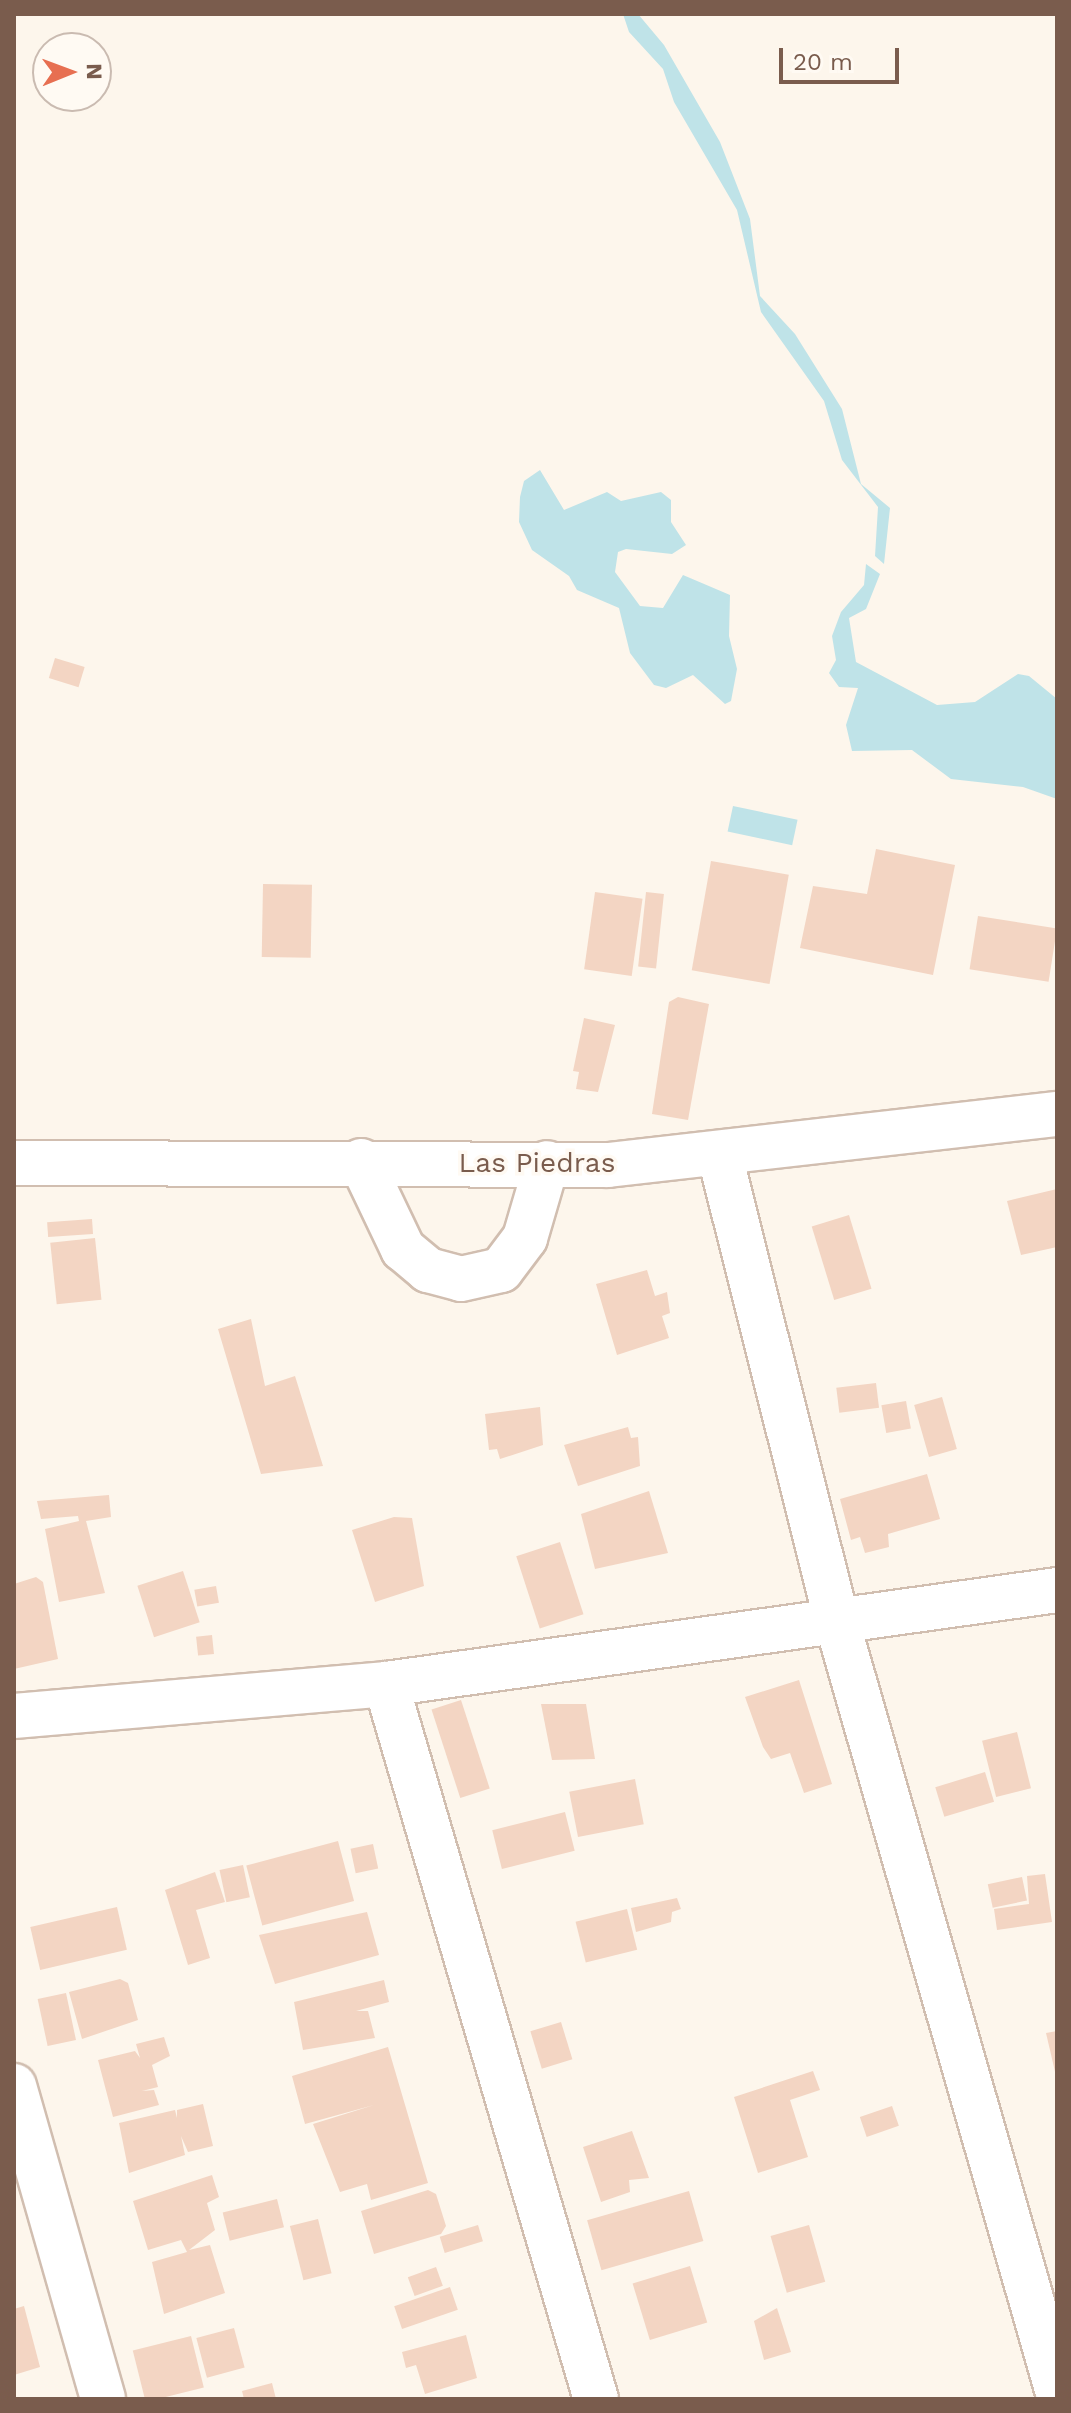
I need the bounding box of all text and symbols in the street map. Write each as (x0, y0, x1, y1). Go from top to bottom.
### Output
north arrow (32, 32, 112, 112)
scale bar (783, 32, 903, 82)
text: 20 m (793, 48, 853, 76)
text: N (82, 63, 107, 80)
street label: Las Piedras (459, 1146, 615, 1180)

